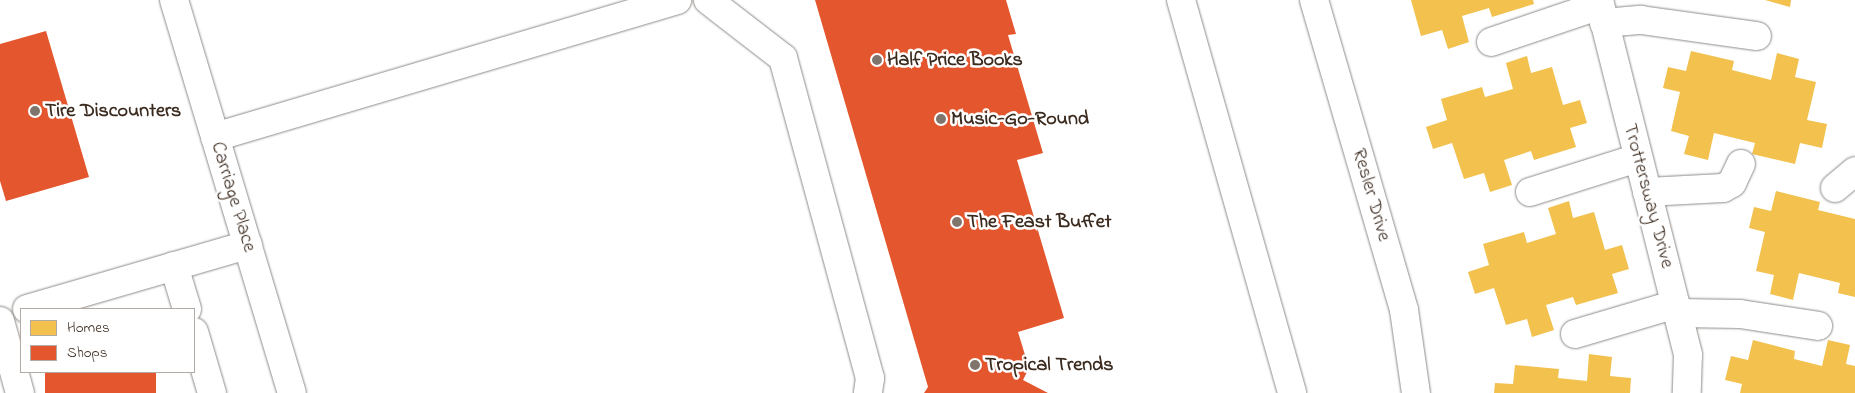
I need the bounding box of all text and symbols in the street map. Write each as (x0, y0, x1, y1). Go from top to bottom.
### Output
place label: Half Price Books (887, 48, 1023, 72)
marker: Half Price Books (871, 54, 883, 66)
place label: Tire Discounters (45, 99, 181, 123)
marker: Tire Discounters (29, 105, 41, 117)
place label: Music-Go-Round (951, 107, 1089, 131)
marker: Music-Go-Round (935, 113, 947, 125)
street label: Trottersway Drive (1617, 121, 1679, 271)
street label: Carriage Place (205, 139, 261, 255)
street label: Resler Drive (1346, 146, 1396, 244)
place label: The Feast Buffet (967, 210, 1111, 234)
marker: The Feast Buffet (951, 216, 963, 228)
legend (20, 308, 195, 373)
text: Homes (67, 317, 110, 339)
text: Shops (67, 342, 107, 364)
place label: Tropical Trends (985, 353, 1113, 377)
marker: Tropical Trends (969, 359, 981, 371)

